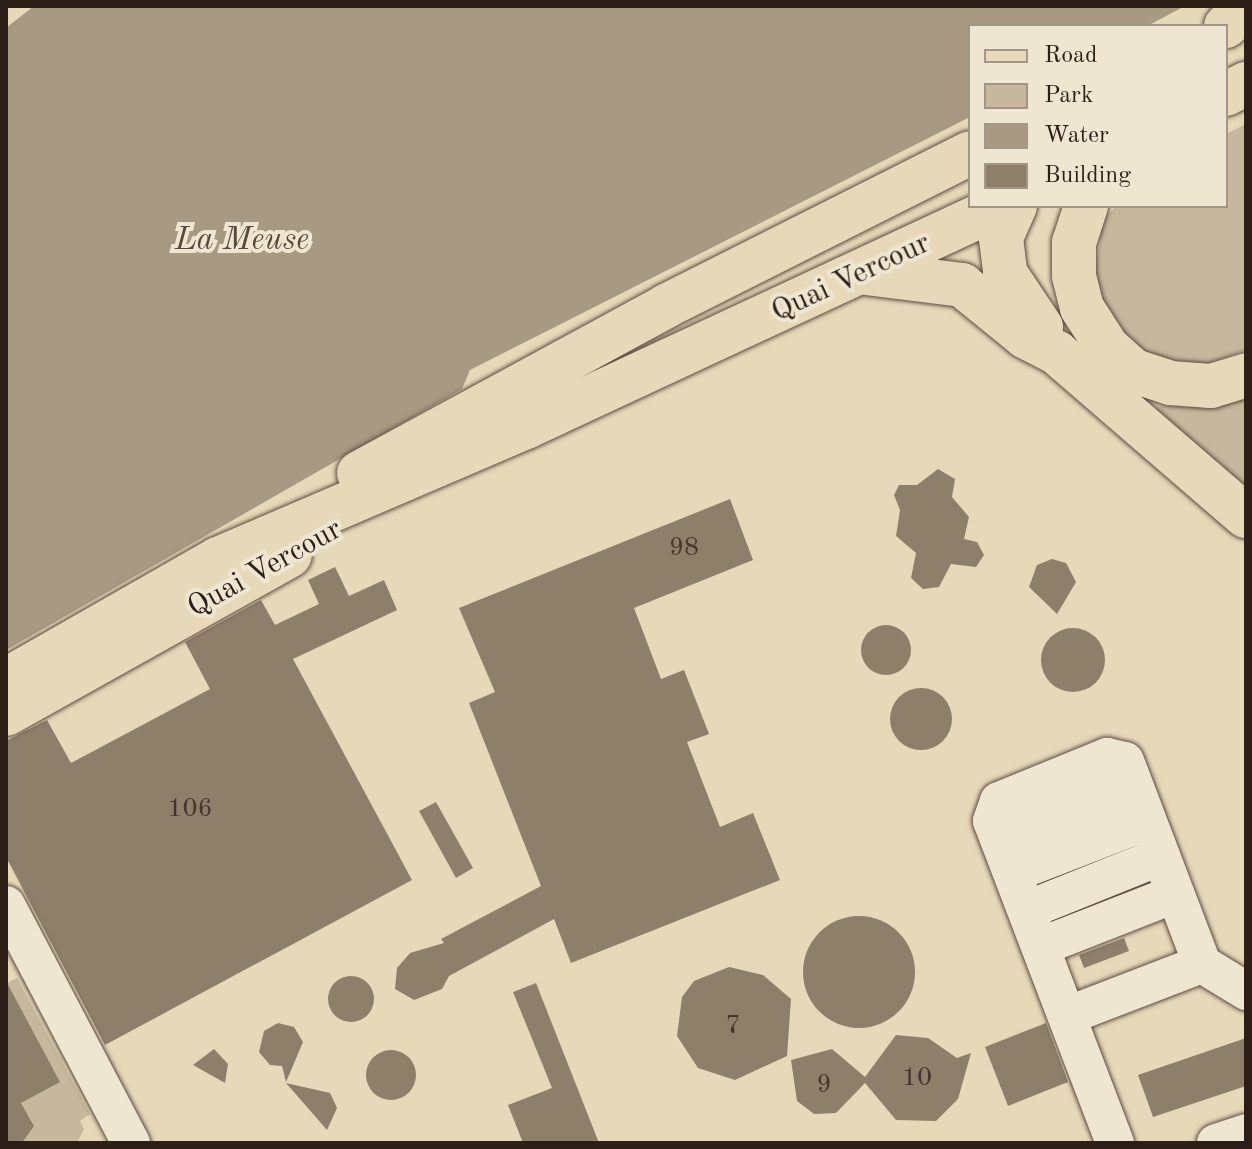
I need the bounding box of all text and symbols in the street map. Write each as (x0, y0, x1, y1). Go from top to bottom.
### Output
legend (968, 24, 1228, 208)
text: Road (1044, 44, 1097, 68)
text: Park (1044, 84, 1093, 108)
text: Water (1044, 124, 1109, 148)
text: Building (1044, 164, 1131, 188)
water label: La Meuse (175, 222, 309, 260)
street label: Quai Vercour (766, 226, 936, 330)
street label: Quai Vercour (181, 512, 349, 626)
house number: 98 (669, 533, 699, 565)
house number: 106 (167, 794, 213, 826)
house number: 7 (725, 1011, 741, 1043)
house number: 10 (902, 1063, 932, 1095)
house number: 9 (816, 1070, 832, 1102)

